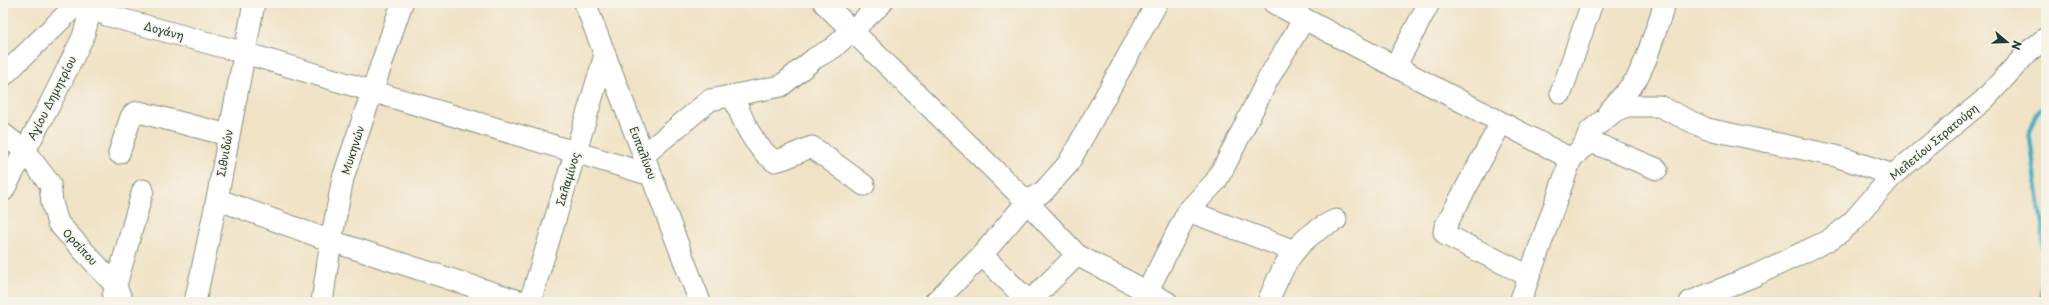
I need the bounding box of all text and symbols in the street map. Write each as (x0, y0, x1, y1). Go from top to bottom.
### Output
street label: Δογάνη (142, 17, 186, 44)
north arrow (1987, 22, 2027, 62)
text: N (2007, 39, 2026, 53)
street label: Αγίου Δημητρίου (23, 53, 80, 143)
street label: Μελετίου Στρατούρη (1886, 99, 1982, 184)
street label: Μυκηνών (337, 123, 368, 177)
street label: Ευπαλίνου (626, 124, 661, 182)
street label: Σιθνιδών (212, 128, 237, 178)
street label: Σαλαμίνος (551, 149, 584, 208)
street label: Ορσίπου (59, 224, 102, 269)

